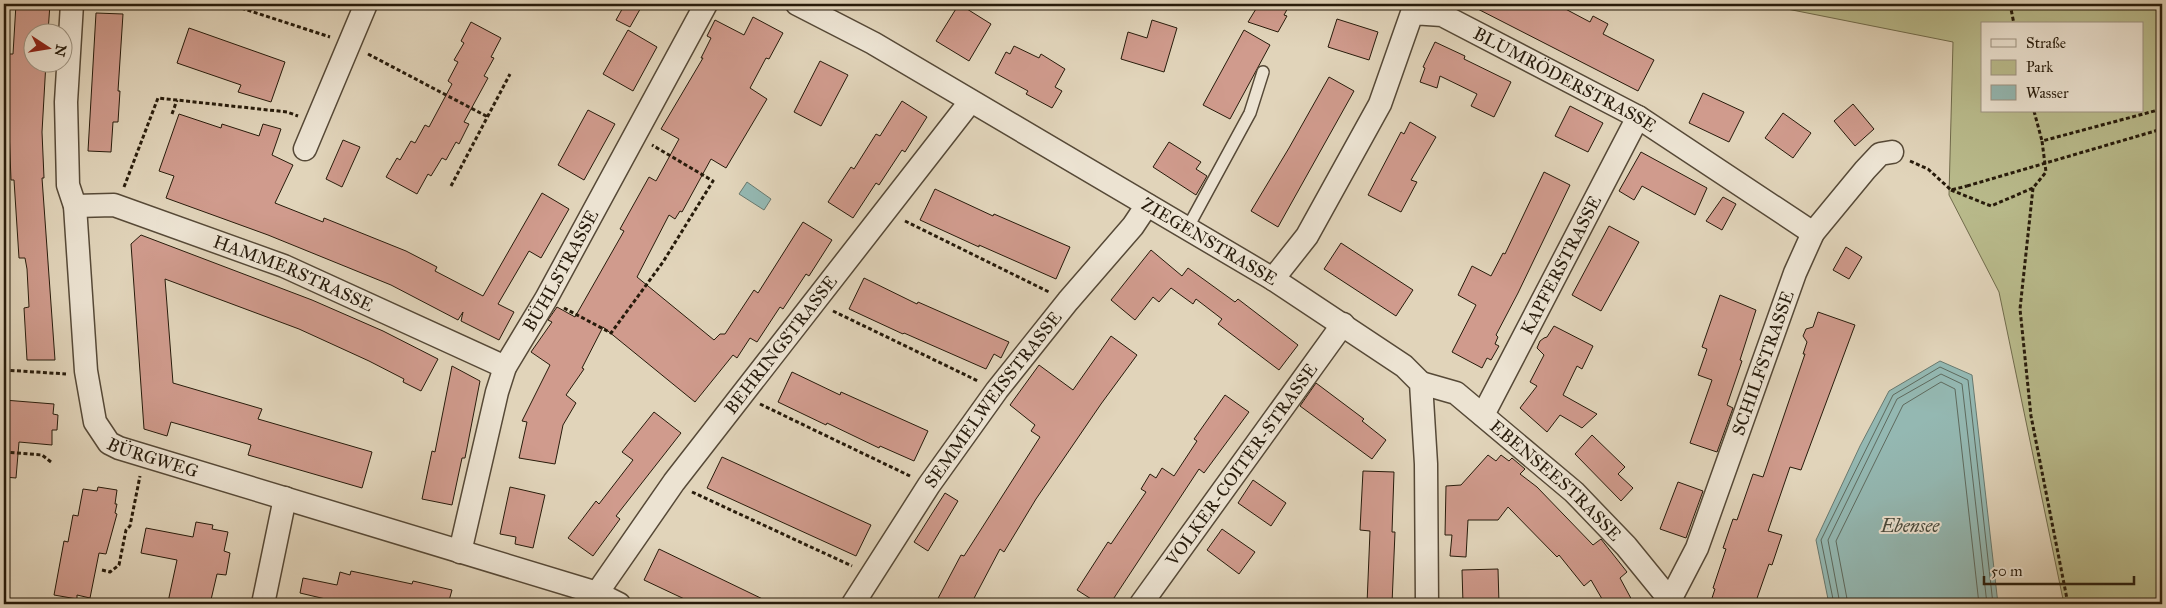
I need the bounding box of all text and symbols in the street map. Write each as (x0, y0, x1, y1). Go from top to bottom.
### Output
north arrow (22, 22, 72, 72)
street label: BLUMRÖDERSTRASSE (1470, 22, 1661, 137)
legend (1981, 22, 2144, 112)
text: Straße (2026, 34, 2066, 52)
text: N (51, 43, 70, 58)
text: Park (2026, 58, 2053, 76)
text: Wasser (2026, 84, 2069, 102)
street label: KAPFERSTRASSE (1516, 192, 1606, 338)
street label: ZIEGENSTRASSE (1137, 193, 1281, 290)
street label: BÜHLSTRASSE (518, 206, 603, 335)
street label: HAMMERSTRASSE (210, 231, 377, 316)
street label: BEHRINGSTRASSE (720, 271, 842, 419)
street label: SCHILFSTRASSE (1727, 288, 1799, 438)
street label: SEMMELWEISSTRASSE (920, 307, 1067, 492)
street label: VOLKER-COITER-STRASSE (1161, 359, 1322, 571)
street label: EBENSEESTRASSE (1485, 415, 1626, 545)
street label: BÜRGWEG (103, 433, 201, 482)
water label: Ebensee (1880, 514, 1940, 537)
scale bar (1984, 553, 2134, 585)
text: 50 m (1991, 562, 2023, 580)

